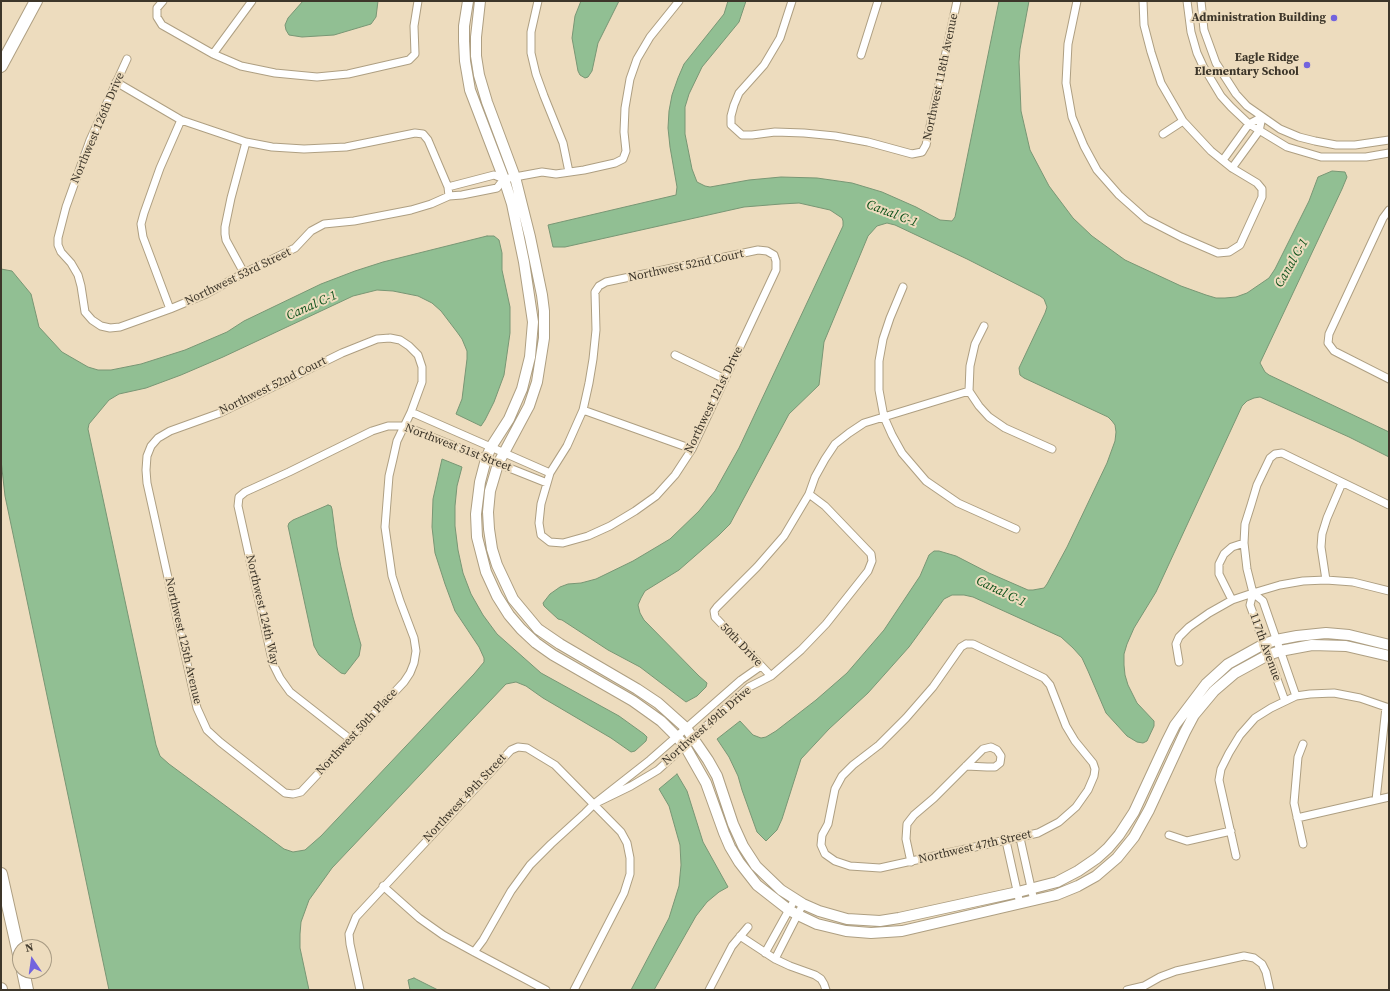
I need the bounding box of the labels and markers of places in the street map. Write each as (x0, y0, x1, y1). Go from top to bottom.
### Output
place label: Administration Building (1191, 11, 1326, 25)
marker: Administration Building (1329, 13, 1339, 23)
place label: Eagle Ridge Elementary School (1195, 51, 1299, 79)
marker: Eagle Ridge Elementary School (1302, 60, 1312, 70)

